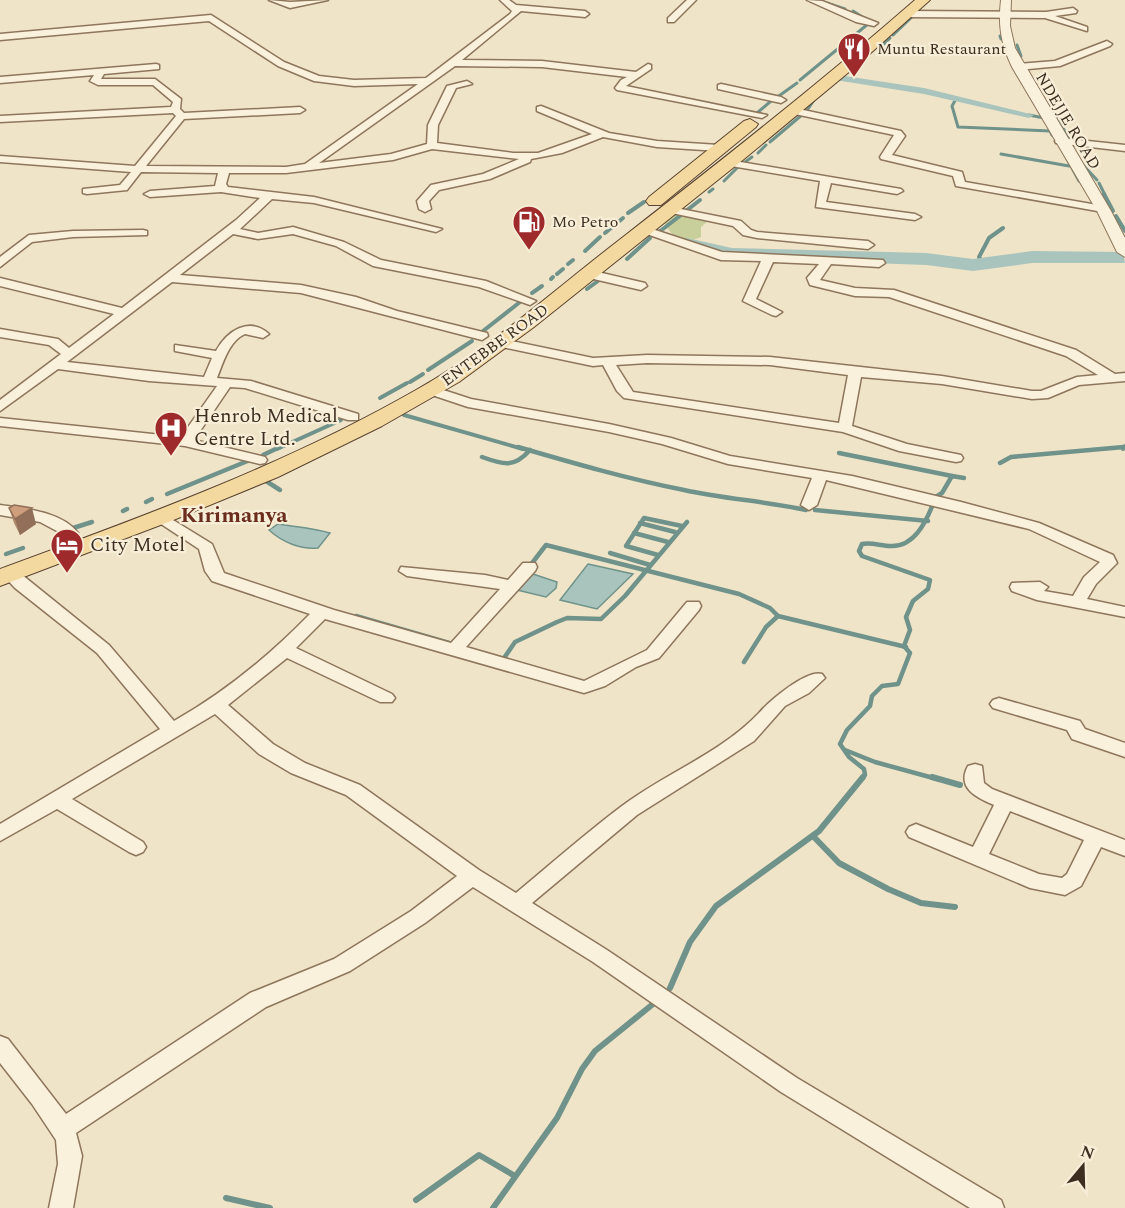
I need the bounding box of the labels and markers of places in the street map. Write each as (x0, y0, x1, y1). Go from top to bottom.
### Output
restaurant icon: Muntu Restaurant (836, 31, 872, 78)
place label: Muntu Restaurant (877, 37, 1006, 61)
fuel station icon: Mo Petro (511, 204, 547, 251)
place label: Mo Petro (552, 210, 618, 234)
place label: Henrob Medical Centre Ltd. (194, 401, 338, 454)
hospital icon: Henrob Medical Centre Ltd. (153, 410, 189, 457)
hotel icon: City Motel (49, 527, 85, 574)
place label: City Motel (90, 530, 185, 560)

